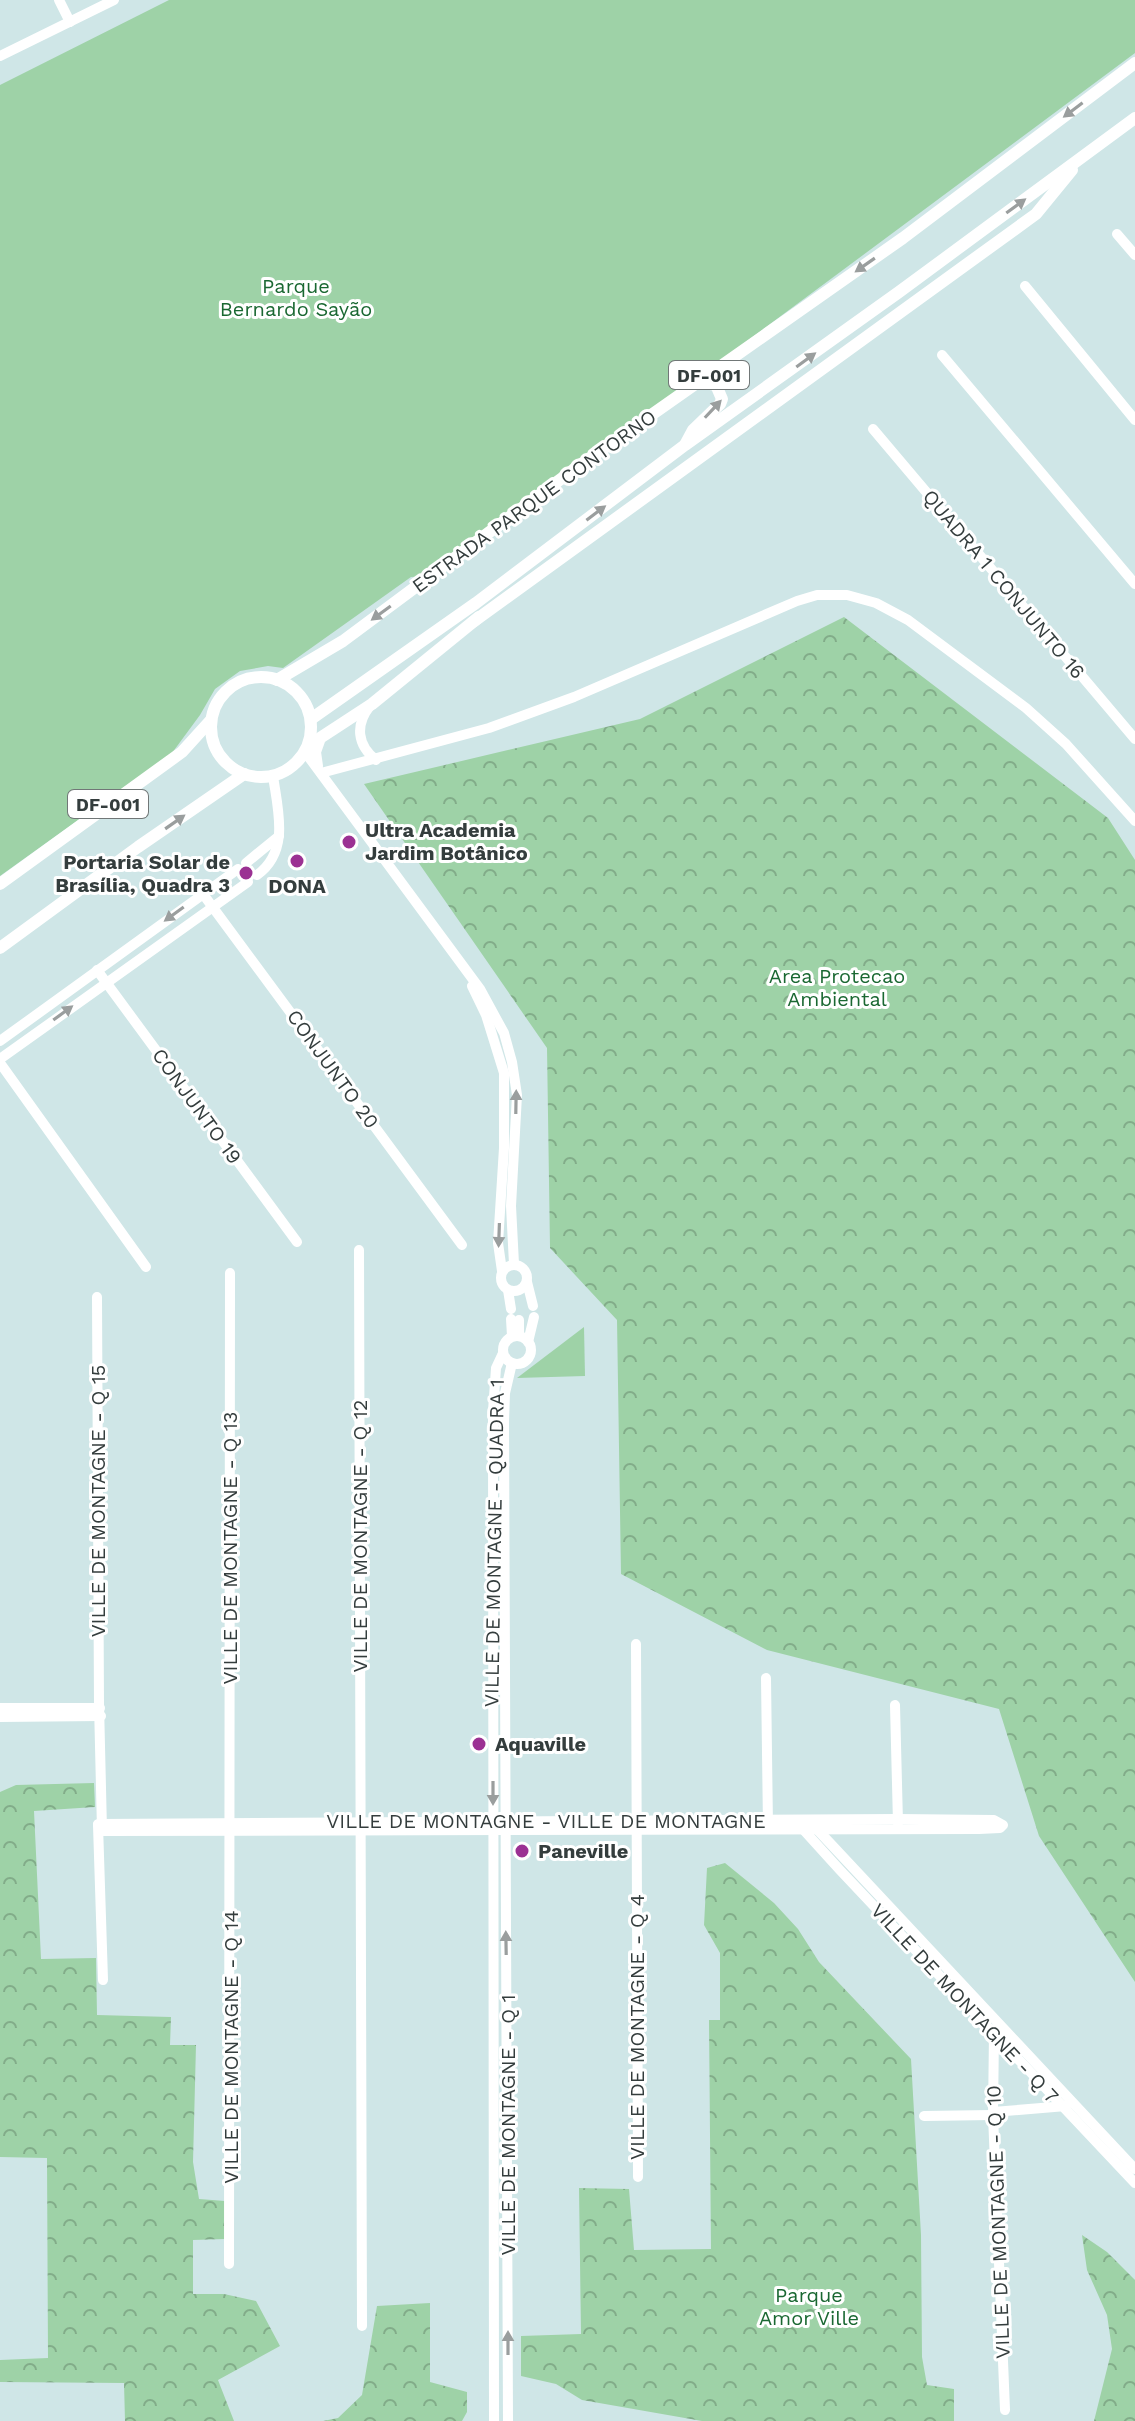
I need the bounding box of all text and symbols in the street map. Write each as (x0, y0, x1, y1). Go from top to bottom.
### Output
one-way arrow (1063, 101, 1083, 117)
one-way arrow (1006, 199, 1026, 215)
one-way arrow (854, 257, 875, 272)
park label: Parque Bernardo Sayão (220, 274, 372, 321)
one-way arrow (795, 352, 817, 368)
road number: DF-001 (669, 361, 749, 389)
one-way arrow (704, 399, 722, 419)
street label: ESTRADA PARQUE CONTORNO (407, 404, 661, 598)
street label: QUADRA 1 CONJUNTO 16 (918, 485, 1090, 683)
one-way arrow (585, 505, 607, 521)
one-way arrow (370, 605, 391, 620)
road number: DF-001 (68, 790, 148, 818)
one-way arrow (164, 815, 185, 830)
place label: Ultra Academia Jardim Botânico (365, 818, 528, 865)
marker: Ultra Academia Jardim Botânico (340, 833, 358, 851)
place label: Portaria Solar de Brasília, Quadra 3 (55, 850, 230, 897)
marker: DONA (288, 852, 306, 870)
marker: Portaria Solar de Brasília, Quadra 3 (237, 864, 255, 882)
place label: DONA (268, 874, 326, 898)
one-way arrow (164, 906, 185, 921)
park label: Area Protecao Ambiental (769, 964, 905, 1011)
street label: CONJUNTO 20 (282, 1005, 384, 1133)
one-way arrow (53, 1006, 73, 1022)
street label: CONJUNTO 19 (147, 1044, 247, 1168)
one-way arrow (510, 1089, 523, 1114)
one-way arrow (493, 1223, 506, 1248)
street label: VILLE DE MONTAGNE - Q 15 (86, 1365, 110, 1637)
street label: VILLE DE MONTAGNE - QUADRA 1 (479, 1379, 509, 1707)
street label: VILLE DE MONTAGNE - Q 12 (348, 1400, 372, 1672)
street label: VILLE DE MONTAGNE - Q 13 (218, 1412, 242, 1684)
place label: Aquaville (495, 1732, 586, 1756)
marker: Aquaville (470, 1735, 488, 1753)
one-way arrow (486, 1781, 499, 1806)
street label: VILLE DE MONTAGNE - VILLE DE MONTAGNE (326, 1809, 766, 1833)
place label: Paneville (538, 1839, 628, 1863)
marker: Paneville (513, 1842, 531, 1860)
street label: VILLE DE MONTAGNE - Q 4 (625, 1894, 649, 2160)
street label: VILLE DE MONTAGNE - Q 7 (866, 1898, 1064, 2108)
street label: VILLE DE MONTAGNE - Q 14 (219, 1910, 243, 2184)
one-way arrow (500, 1930, 512, 1955)
street label: VILLE DE MONTAGNE - Q 1 (496, 1994, 520, 2256)
street label: VILLE DE MONTAGNE - Q 10 (981, 2085, 1015, 2359)
park label: Parque Amor Ville (759, 2283, 859, 2330)
one-way arrow (502, 2330, 514, 2355)

